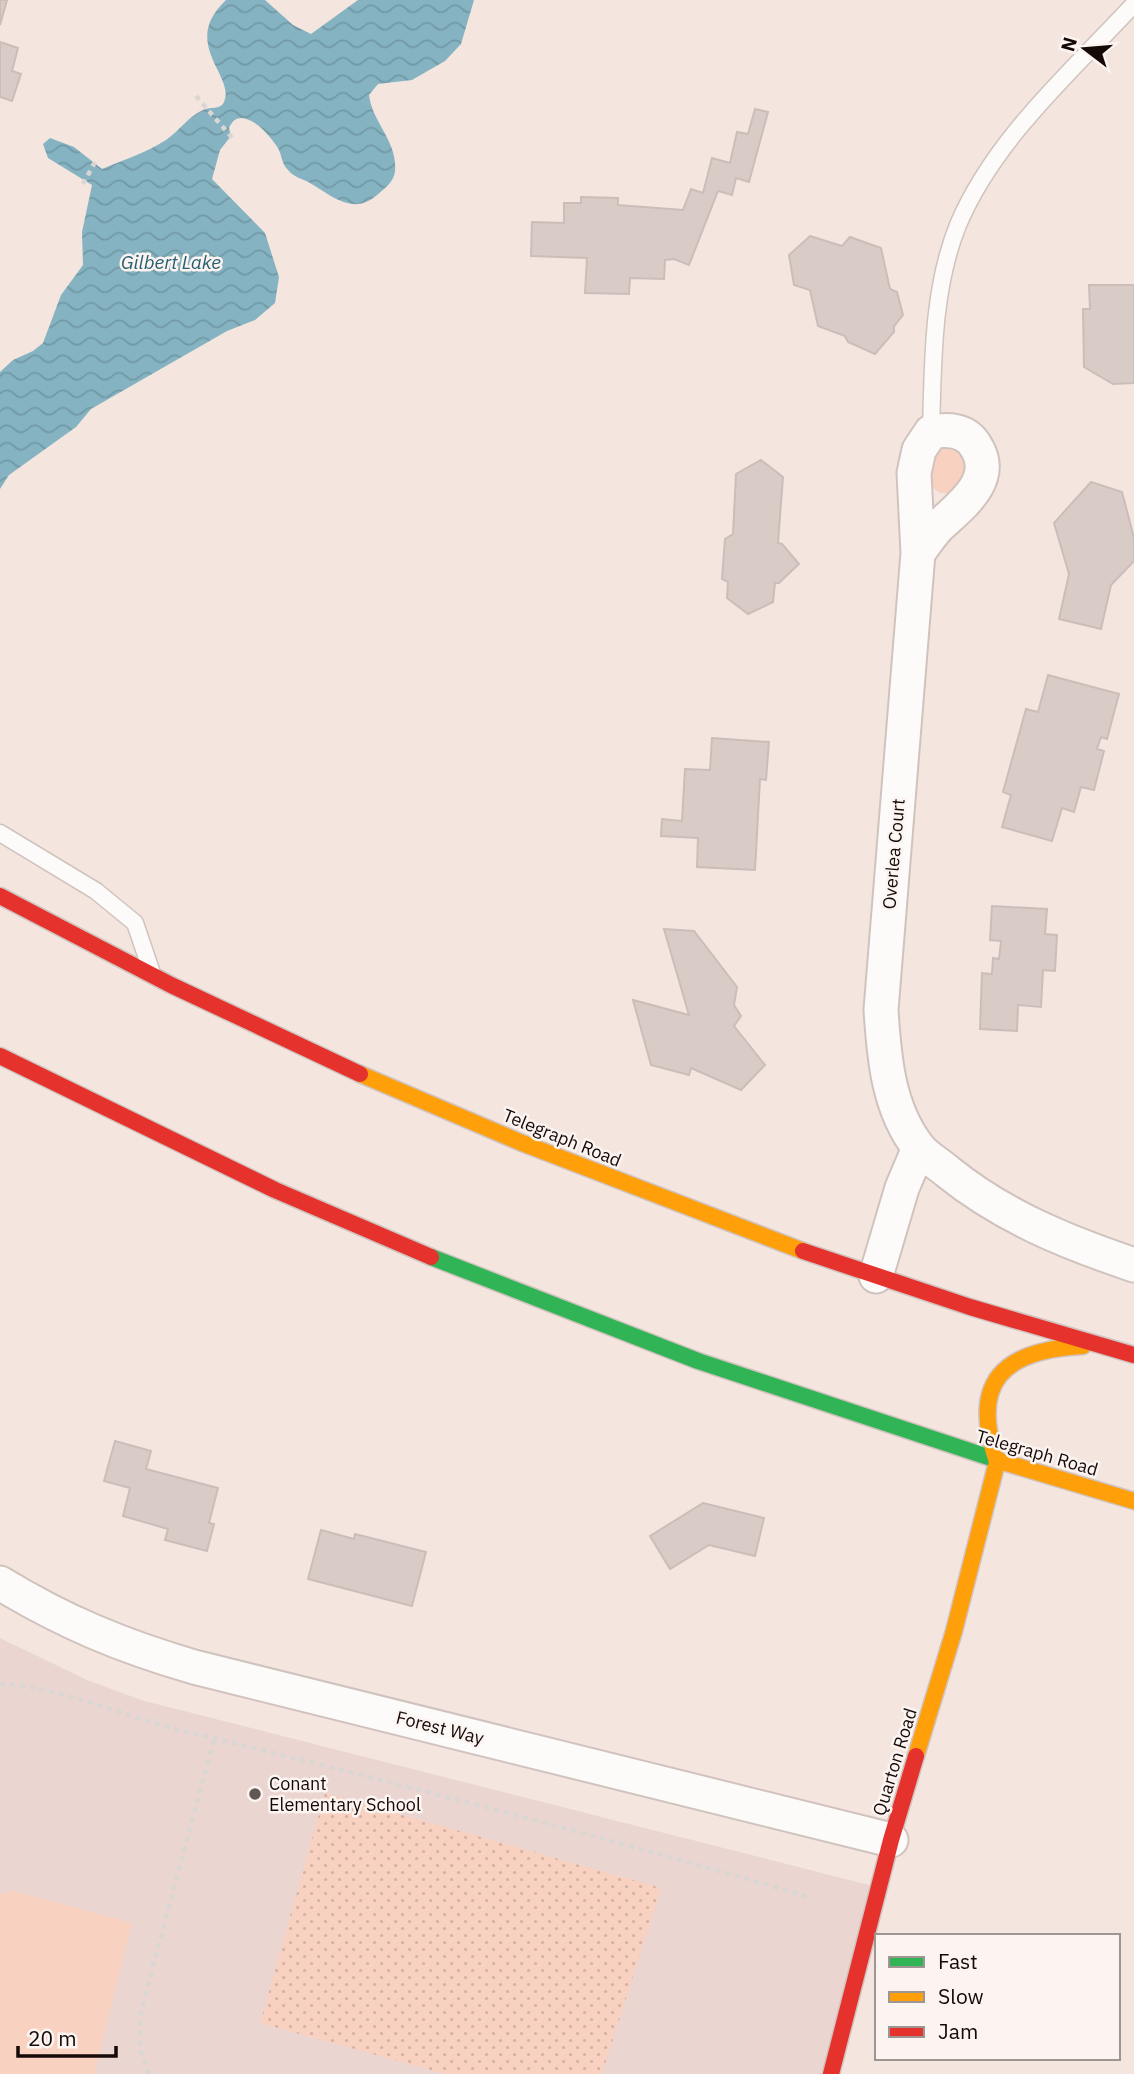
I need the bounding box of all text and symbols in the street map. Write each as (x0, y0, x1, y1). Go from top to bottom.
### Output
north arrow (1050, 14, 1120, 84)
text: N (1055, 34, 1082, 54)
water label: Gilbert Lake (121, 250, 221, 274)
street label: Overlea Court (877, 798, 910, 910)
street label: Telegraph Road (500, 1103, 625, 1172)
street label: Telegraph Road (974, 1424, 1101, 1481)
street label: Quarton Road (867, 1705, 922, 1819)
street label: Forest Way (394, 1706, 486, 1750)
place label: Conant Elementary School (269, 1772, 421, 1816)
marker: Conant Elementary School (247, 1786, 263, 1802)
legend (875, 1934, 1120, 2060)
text: Fast (938, 1947, 978, 1975)
text: Slow (938, 1982, 984, 2010)
scale bar (18, 2014, 116, 2058)
text: Jam (938, 2017, 978, 2045)
text: 20 m (28, 2024, 77, 2052)

